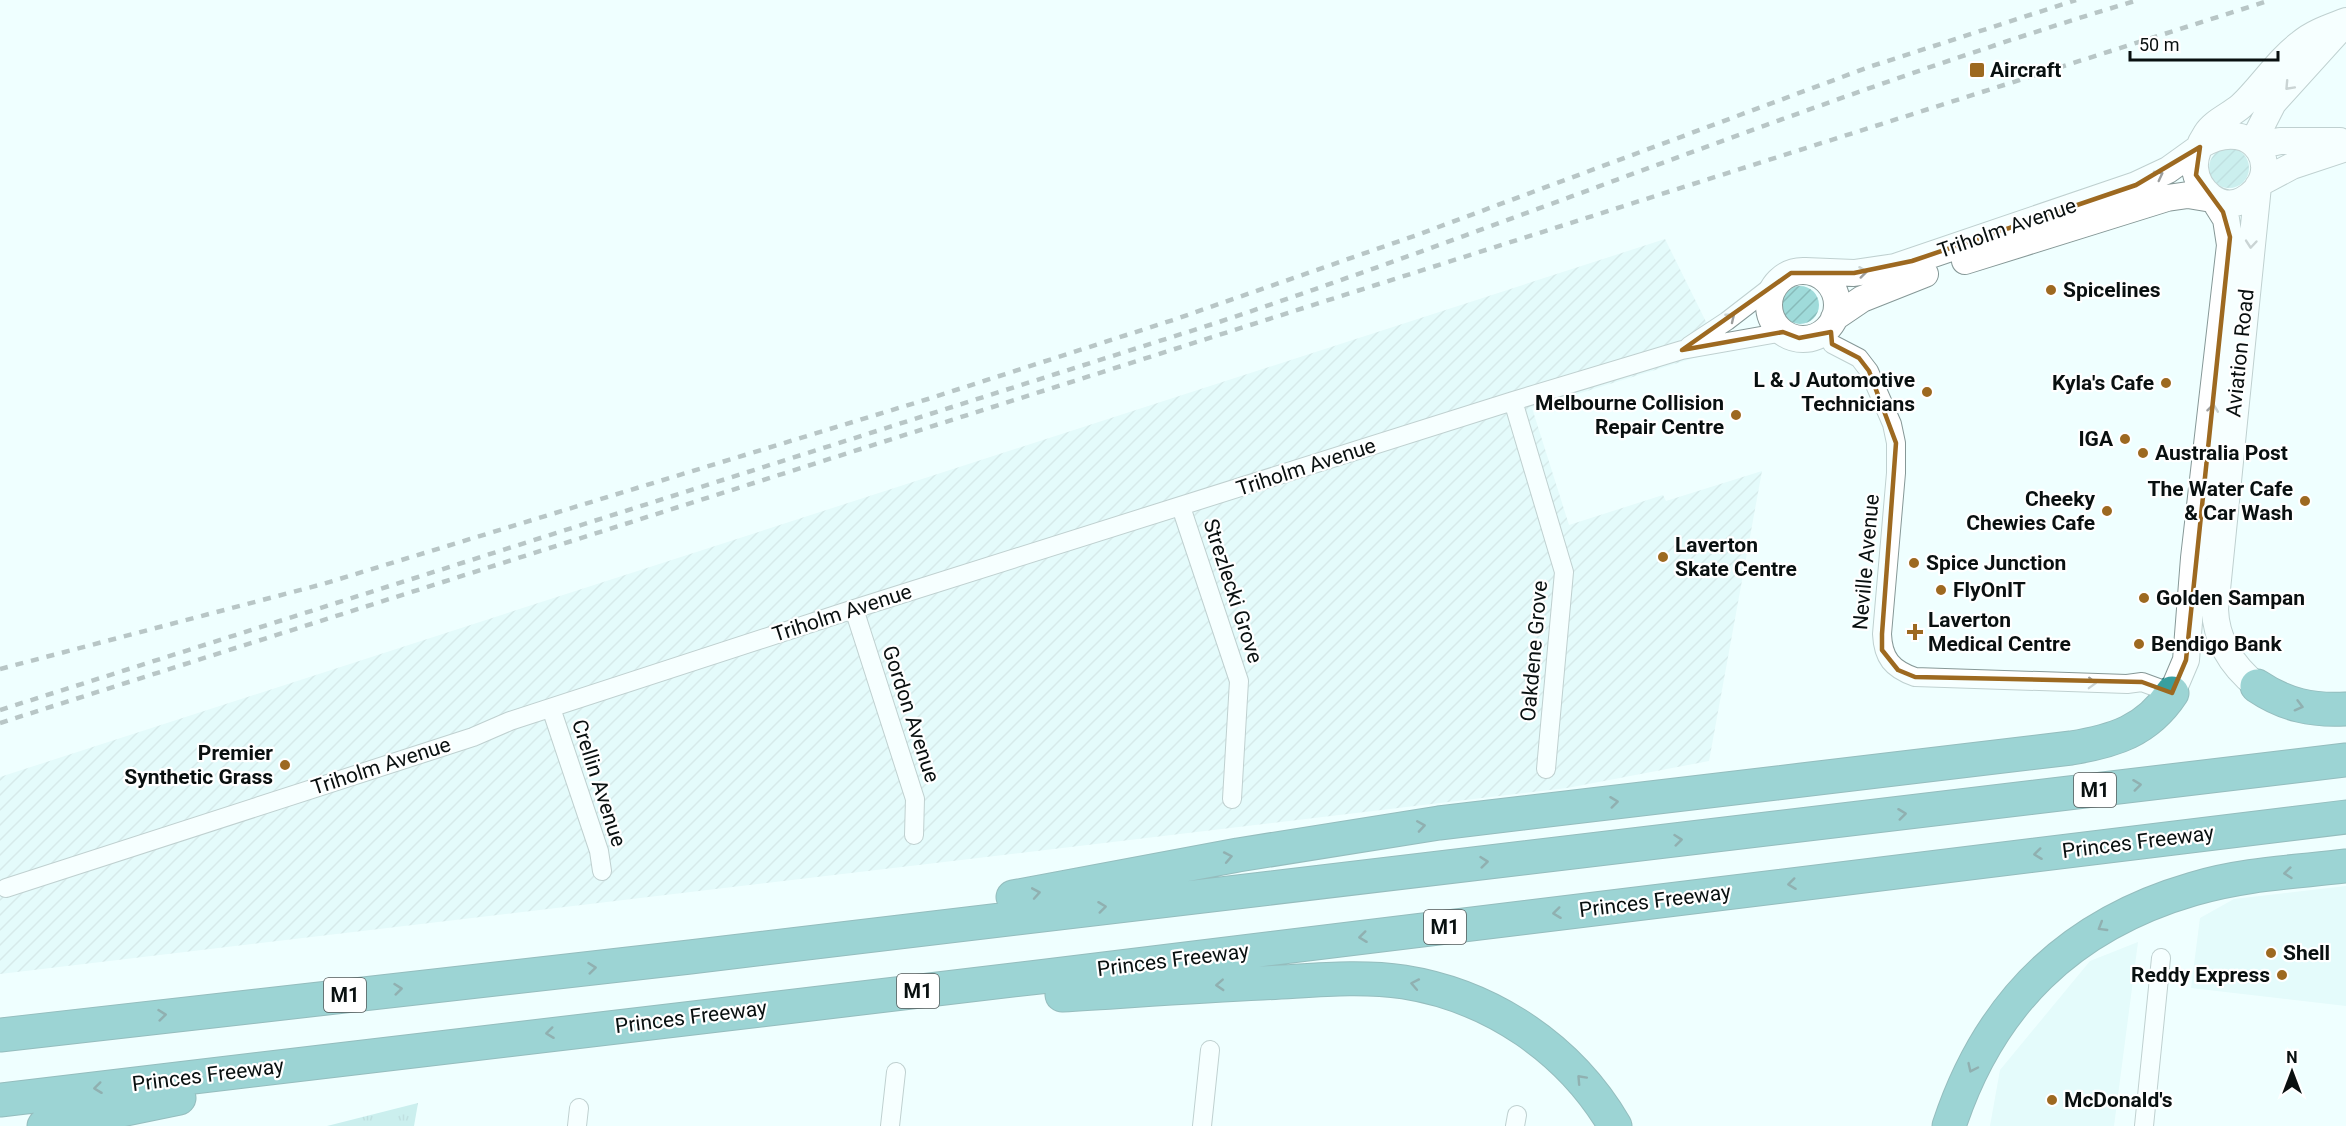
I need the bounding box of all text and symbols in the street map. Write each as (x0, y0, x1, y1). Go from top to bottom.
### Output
scale bar (2130, 24, 2278, 62)
text: 50 m (2139, 34, 2179, 55)
place label: Aircraft (1990, 58, 2061, 82)
marker: Aircraft (1968, 61, 1986, 79)
one-way arrow (2285, 79, 2296, 90)
one-way arrow (2152, 171, 2163, 182)
street label: Triholm Avenue (1935, 193, 2079, 263)
one-way arrow (2245, 239, 2258, 248)
one-way arrow (1858, 266, 1867, 279)
place label: Spicelines (2063, 278, 2161, 302)
marker: Spicelines (2044, 283, 2058, 297)
street label: Aviation Road (2221, 288, 2259, 418)
one-way arrow (1724, 314, 1735, 325)
place label: L & J Automotive Technicians (1753, 368, 1915, 416)
place label: Kyla's Cafe (2052, 371, 2154, 395)
marker: Kyla's Cafe (2159, 376, 2173, 390)
marker: L & J Automotive Technicians (1920, 385, 1934, 399)
place label: Melbourne Collision Repair Centre (1535, 391, 1724, 439)
one-way arrow (2206, 404, 2219, 413)
marker: Melbourne Collision Repair Centre (1729, 408, 1743, 422)
place label: IGA (2078, 427, 2114, 451)
marker: IGA (2118, 432, 2132, 446)
street label: Triholm Avenue (1233, 433, 1379, 501)
place label: Australia Post (2155, 441, 2288, 465)
marker: Australia Post (2136, 446, 2150, 460)
place label: The Water Cafe & Car Wash (2147, 477, 2293, 525)
place label: Cheeky Chewies Cafe (1966, 487, 2095, 535)
street label: Neville Avenue (1848, 493, 1884, 631)
marker: The Water Cafe & Car Wash (2298, 494, 2312, 508)
marker: Cheeky Chewies Cafe (2100, 504, 2114, 518)
street label: Strezlecki Grove (1198, 516, 1268, 666)
place label: Laverton Skate Centre (1675, 533, 1797, 581)
marker: Laverton Skate Centre (1656, 550, 1670, 564)
place label: Spice Junction (1926, 551, 2066, 575)
marker: Spice Junction (1907, 556, 1921, 570)
place label: FlyOnIT (1953, 578, 2026, 602)
street label: Triholm Avenue (769, 579, 915, 647)
street label: Oakdene Grove (1516, 579, 1552, 723)
marker: FlyOnIT (1934, 583, 1948, 597)
place label: Golden Sampan (2156, 586, 2305, 610)
marker: Golden Sampan (2137, 591, 2151, 605)
place label: Laverton Medical Centre (1928, 608, 2071, 656)
marker: Laverton Medical Centre (1906, 623, 1924, 641)
place label: Bendigo Bank (2151, 632, 2282, 656)
marker: Bendigo Bank (2132, 637, 2146, 651)
street label: Gordon Avenue (878, 643, 944, 785)
one-way arrow (2088, 677, 2097, 689)
one-way arrow (2294, 698, 2304, 711)
street label: Crellin Avenue (567, 716, 631, 850)
street label: Triholm Avenue (308, 732, 454, 800)
place label: Premier Synthetic Grass (124, 741, 273, 789)
marker: Premier Synthetic Grass (278, 758, 292, 772)
road number: M1 (2074, 773, 2116, 807)
one-way arrow (2132, 780, 2141, 792)
one-way arrow (1610, 797, 1619, 809)
one-way arrow (1897, 808, 1906, 821)
one-way arrow (1415, 820, 1425, 833)
street label: Princes Freeway (2061, 821, 2215, 863)
one-way arrow (1673, 834, 1682, 847)
one-way arrow (2033, 847, 2042, 860)
one-way arrow (1223, 851, 1233, 864)
one-way arrow (1479, 856, 1488, 869)
one-way arrow (2283, 866, 2292, 879)
one-way arrow (1787, 877, 1797, 889)
street label: Princes Freeway (1578, 880, 1732, 922)
one-way arrow (1031, 887, 1041, 900)
one-way arrow (1098, 901, 1107, 914)
one-way arrow (1552, 906, 1561, 919)
road number: M1 (1424, 910, 1466, 944)
one-way arrow (2098, 919, 2108, 931)
one-way arrow (1359, 930, 1368, 943)
street label: Princes Freeway (1096, 939, 1250, 981)
place label: Shell (2283, 941, 2330, 965)
marker: Shell (2264, 946, 2278, 960)
one-way arrow (587, 962, 596, 975)
place label: Reddy Express (2131, 963, 2270, 987)
marker: Reddy Express (2275, 968, 2289, 982)
road number: M1 (897, 974, 939, 1008)
road number: M1 (324, 978, 366, 1012)
one-way arrow (1216, 978, 1225, 991)
one-way arrow (1410, 978, 1420, 991)
one-way arrow (393, 983, 402, 996)
street label: Princes Freeway (614, 996, 768, 1038)
one-way arrow (158, 1009, 167, 1022)
one-way arrow (546, 1027, 555, 1039)
north arrow (2262, 1042, 2322, 1102)
text: N (2286, 1048, 2298, 1067)
street label: Princes Freeway (131, 1054, 285, 1096)
one-way arrow (1967, 1061, 1979, 1072)
one-way arrow (1577, 1075, 1588, 1085)
one-way arrow (94, 1081, 103, 1094)
place label: McDonald's (2064, 1088, 2173, 1112)
marker: McDonald's (2045, 1093, 2059, 1107)

